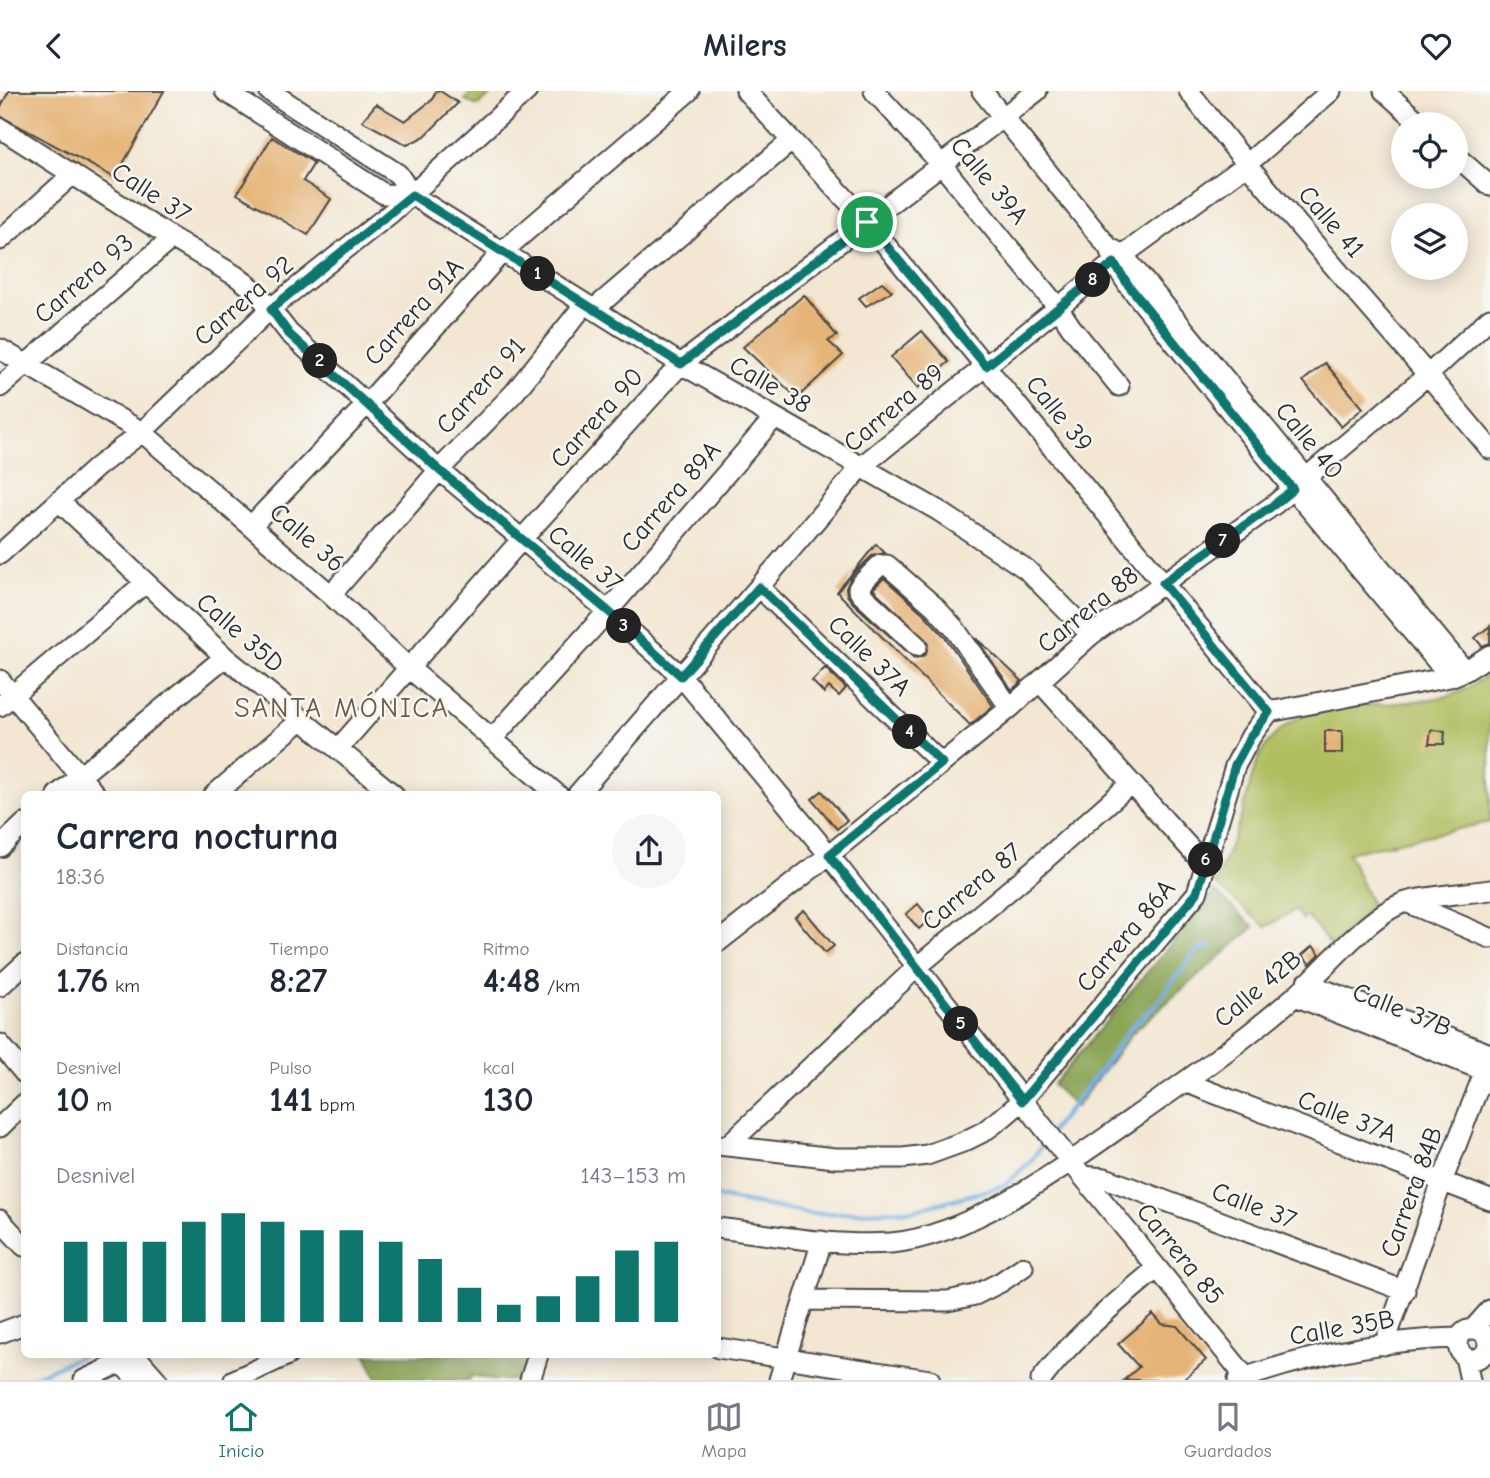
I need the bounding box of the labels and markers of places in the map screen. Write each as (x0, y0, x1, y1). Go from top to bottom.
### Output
pin (837, 192, 897, 252)
pin: 1 (520, 257, 556, 291)
pin: 8 (1076, 263, 1110, 297)
pin: 2 (302, 343, 338, 379)
pin: 7 (1206, 524, 1240, 559)
pin: 3 (606, 609, 642, 643)
pin: 4 (892, 715, 928, 749)
pin: 6 (1188, 843, 1224, 877)
pin: 5 (944, 1007, 978, 1041)

